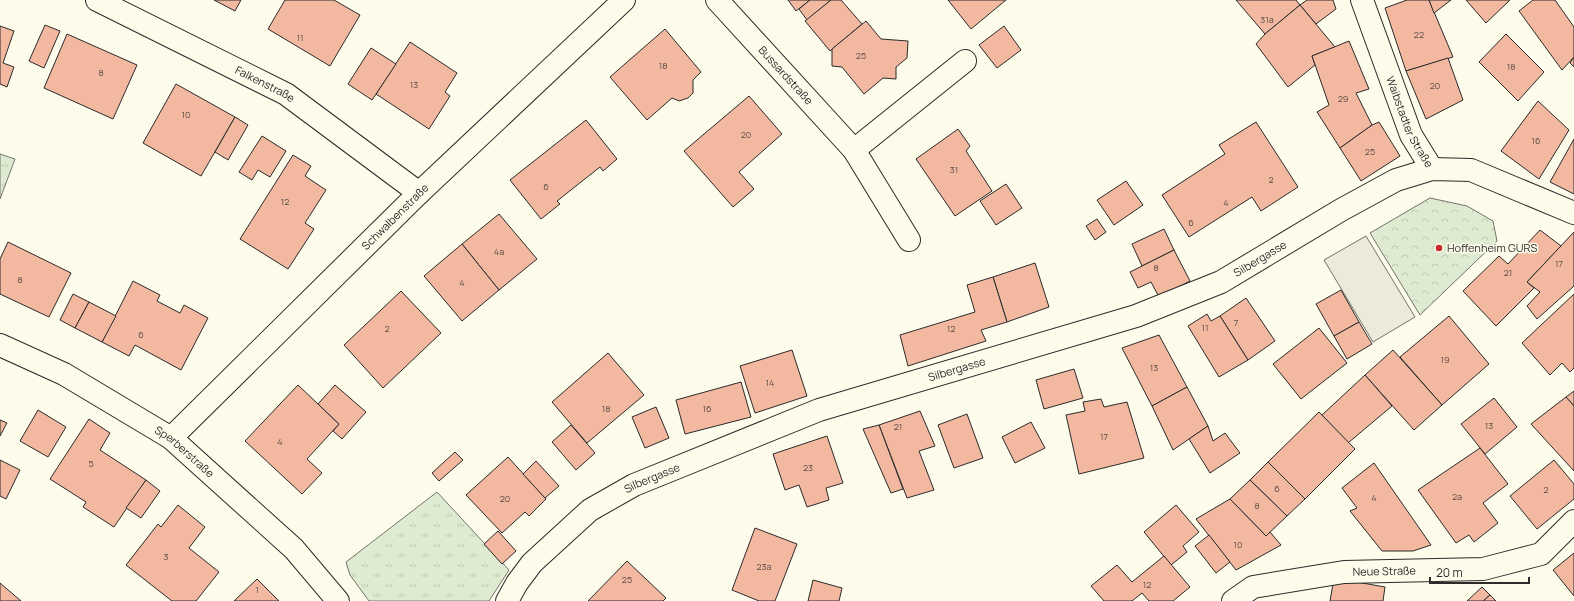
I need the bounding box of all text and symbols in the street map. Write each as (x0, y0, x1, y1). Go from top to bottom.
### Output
house number: 31a (1260, 13, 1274, 26)
house number: 22 (1414, 28, 1424, 41)
house number: 11 (296, 31, 304, 44)
street label: Bussardstraße (756, 42, 817, 108)
house number: 25 (856, 49, 866, 62)
house number: 18 (659, 59, 667, 72)
house number: 18 (1507, 60, 1515, 73)
street label: Falkenstraße (233, 62, 299, 106)
house number: 8 (98, 66, 104, 79)
street label: Waibstadter Straße (1383, 74, 1437, 170)
house number: 13 (410, 78, 418, 91)
house number: 20 (1430, 79, 1440, 92)
house number: 29 (1338, 92, 1348, 105)
house number: 10 (182, 108, 191, 121)
house number: 20 (741, 128, 751, 141)
house number: 16 (1531, 134, 1541, 147)
house number: 25 (1365, 145, 1375, 158)
house number: 31 (950, 163, 958, 176)
house number: 2 (1268, 173, 1274, 186)
street label: Schwalbenstraße (358, 179, 432, 253)
house number: 6 (543, 180, 549, 193)
house number: 12 (281, 195, 289, 208)
house number: 4 (1223, 196, 1229, 209)
house number: 6 (1188, 216, 1194, 229)
street label: Silbergasse (1230, 236, 1289, 280)
place label: Hoffenheim GURS (1447, 240, 1537, 255)
marker: Hoffenheim GURS (1434, 243, 1444, 253)
house number: 4a (494, 245, 504, 258)
house number: 17 (1555, 257, 1563, 270)
house number: 8 (1153, 261, 1159, 274)
house number: 21 (1504, 266, 1512, 279)
house number: 8 (17, 273, 23, 286)
house number: 4 (459, 276, 465, 289)
house number: 7 (1234, 316, 1239, 329)
house number: 11 (1201, 321, 1209, 334)
house number: 2 (384, 322, 390, 335)
house number: 12 (947, 322, 955, 335)
house number: 6 (138, 328, 144, 341)
street label: Silbergasse (926, 353, 988, 384)
house number: 19 (1440, 353, 1450, 366)
house number: 13 (1150, 361, 1158, 374)
house number: 14 (766, 376, 774, 389)
house number: 18 (602, 402, 610, 415)
house number: 16 (702, 402, 712, 415)
house number: 13 (1485, 419, 1493, 432)
house number: 21 (894, 420, 902, 433)
street label: Sperberstraße (152, 422, 218, 481)
house number: 17 (1100, 430, 1108, 443)
house number: 4 (277, 435, 283, 448)
house number: 5 (88, 457, 94, 470)
street label: Silbergasse (621, 459, 682, 496)
house number: 23 (803, 461, 813, 474)
house number: 6 (1274, 482, 1280, 495)
house number: 2 (1543, 483, 1549, 496)
house number: 2a (1452, 490, 1462, 503)
house number: 4 (1371, 491, 1377, 504)
house number: 20 (500, 492, 510, 505)
house number: 8 (1254, 499, 1260, 512)
house number: 10 (1234, 538, 1243, 551)
house number: 3 (164, 550, 169, 563)
scale bar (1430, 559, 1529, 585)
house number: 23a (756, 560, 772, 573)
street label: Neue Straße (1353, 562, 1417, 579)
text: 20 m (1436, 564, 1463, 581)
house number: 25 (622, 573, 632, 586)
house number: 12 (1143, 578, 1151, 591)
house number: 1 (255, 583, 259, 596)

